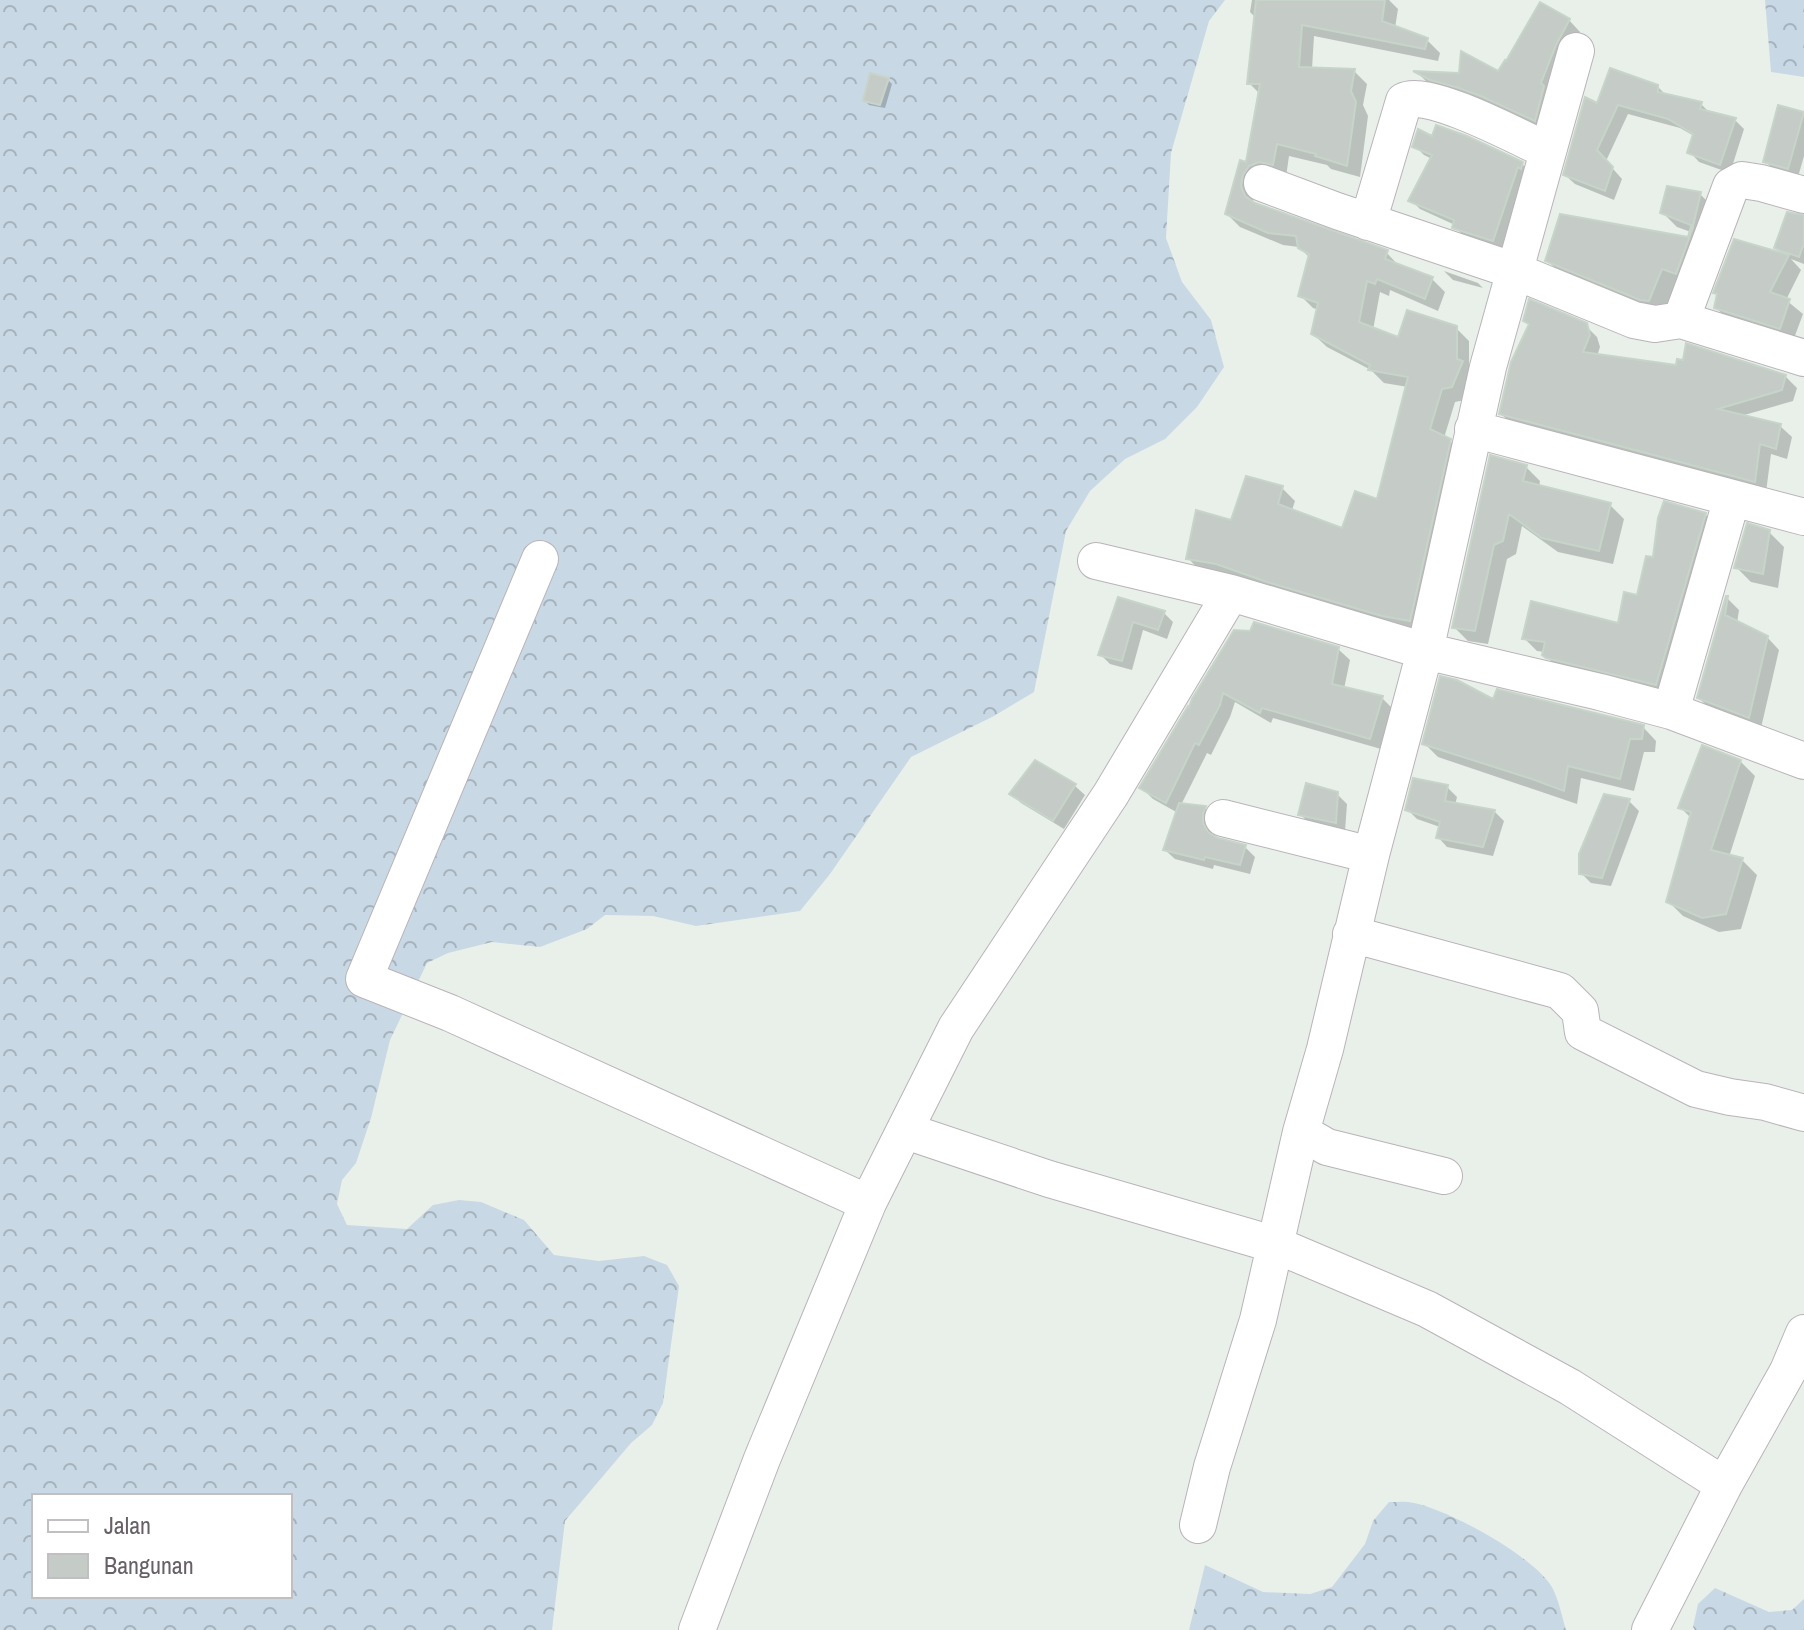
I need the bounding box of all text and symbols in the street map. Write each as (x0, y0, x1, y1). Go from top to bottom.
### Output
legend (32, 1494, 292, 1598)
text: Jalan (104, 1509, 151, 1541)
text: Bangunan (104, 1549, 194, 1581)

